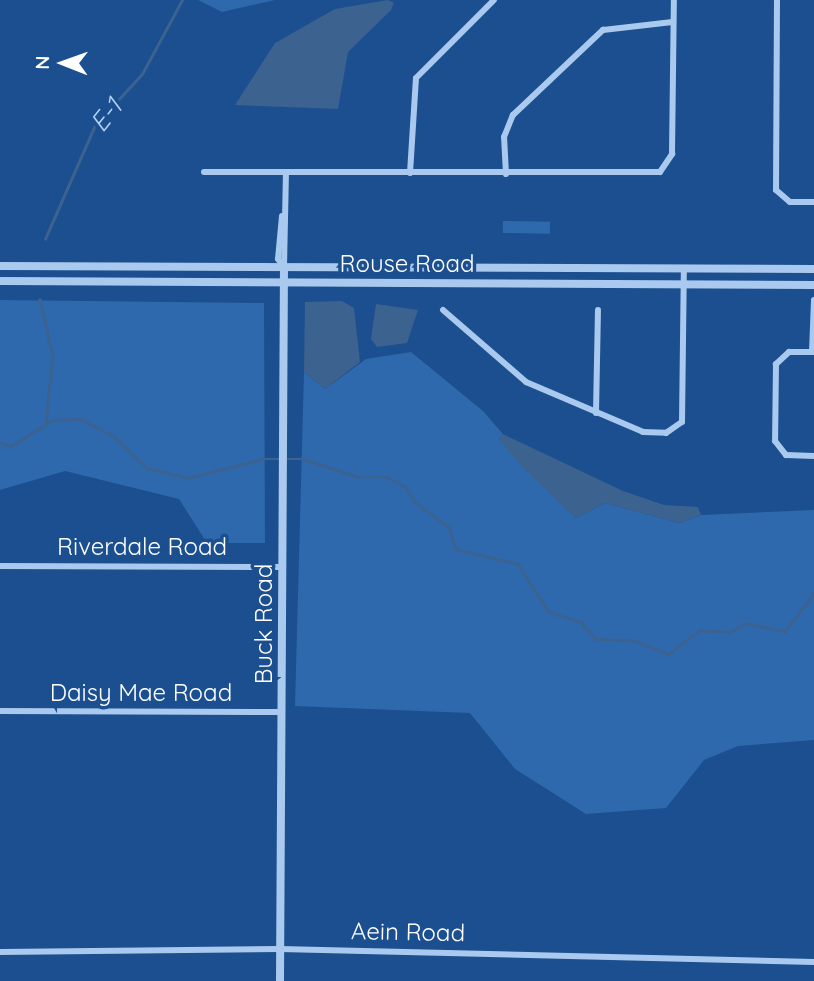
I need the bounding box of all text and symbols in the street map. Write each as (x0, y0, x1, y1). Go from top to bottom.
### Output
north arrow (28, 28, 98, 98)
text: N (30, 55, 54, 70)
water label: E-1 (83, 92, 129, 138)
street label: Rouse Road (339, 250, 475, 278)
street label: Riverdale Road (57, 533, 227, 561)
street label: Buck Road (250, 564, 278, 684)
street label: Daisy Mae Road (50, 679, 232, 707)
street label: Aein Road (351, 917, 465, 947)

